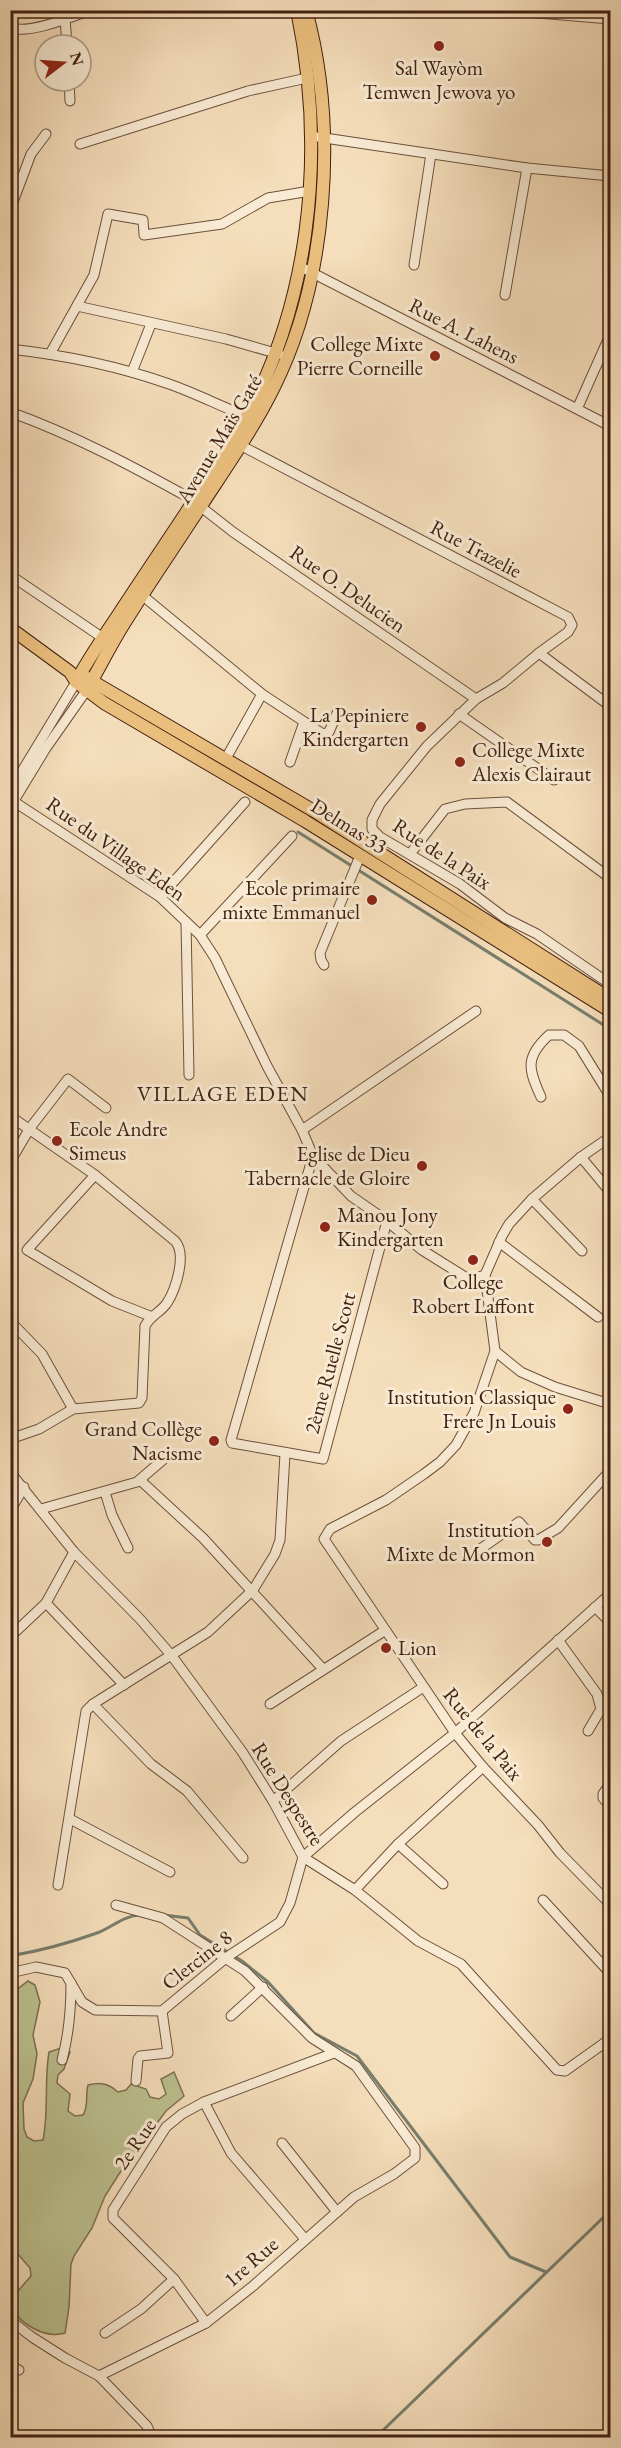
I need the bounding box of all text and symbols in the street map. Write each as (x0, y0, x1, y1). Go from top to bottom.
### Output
north arrow (33, 33, 93, 93)
marker: Sal Wayòm Temwen Jewova yo (432, 39, 446, 53)
text: N (65, 49, 89, 68)
place label: Sal Wayòm Temwen Jewova yo (362, 54, 516, 105)
street label: Rue A. Lahens (405, 291, 524, 370)
place label: College Mixte Pierre Corneille (297, 330, 423, 381)
marker: College Mixte Pierre Corneille (428, 349, 442, 363)
street label: Avenue Maïs Gaté (169, 369, 268, 509)
street label: Rue Trazelie (426, 513, 527, 584)
street label: Rue O. Delucien (285, 539, 412, 639)
place label: La Pepiniere Kindergarten (302, 701, 409, 752)
marker: La Pepiniere Kindergarten (414, 720, 428, 734)
place label: College Mixte Alexis Clairaut (471, 736, 592, 787)
marker: College Mixte Alexis Clairaut (453, 755, 467, 769)
street label: Rue du Village Eden (41, 790, 191, 907)
street label: Delmas 33 (306, 792, 392, 860)
street label: Rue de la Paix (388, 812, 497, 895)
place label: Ecole primaire mixte Emmanuel (222, 874, 360, 925)
marker: Ecole primaire mixte Emmanuel (365, 893, 379, 907)
district label: VILLAGE EDEN (137, 1079, 309, 1108)
place label: Ecole Andre Simeus (69, 1115, 167, 1166)
marker: Ecole Andre Simeus (50, 1134, 64, 1148)
place label: Eglise de Dieu Tabernacle de Gloire (244, 1140, 410, 1191)
marker: Eglise de Dieu Tabernacle de Gloire (415, 1159, 429, 1173)
place label: Manou Jony Kindergarten (337, 1201, 444, 1252)
marker: Manou Jony Kindergarten (318, 1220, 332, 1234)
marker: College Robert Laffont (466, 1253, 480, 1267)
place label: College Robert Laffont (412, 1268, 535, 1319)
street label: 2ème Ruelle Scott (298, 1289, 361, 1436)
place label: Institution Classique Frere Jn Louis (387, 1383, 556, 1434)
marker: Institution Classique Frere Jn Louis (561, 1402, 575, 1416)
place label: Grand Collège Nacisme (85, 1415, 202, 1466)
marker: Grand Collège Nacisme (207, 1434, 221, 1448)
place label: Institution Mixte de Mormon (386, 1516, 535, 1567)
marker: Institution Mixte de Mormon (540, 1535, 554, 1549)
place label: Lion (398, 1634, 437, 1661)
marker: Lion (379, 1641, 393, 1655)
street label: Rue de la Paix (438, 1682, 529, 1786)
street label: Rue Despestre (246, 1737, 331, 1850)
street label: Clercine 8 (156, 1924, 237, 1996)
street label: 2e Rue (107, 2113, 162, 2175)
street label: 1re Rue (218, 2231, 284, 2293)

